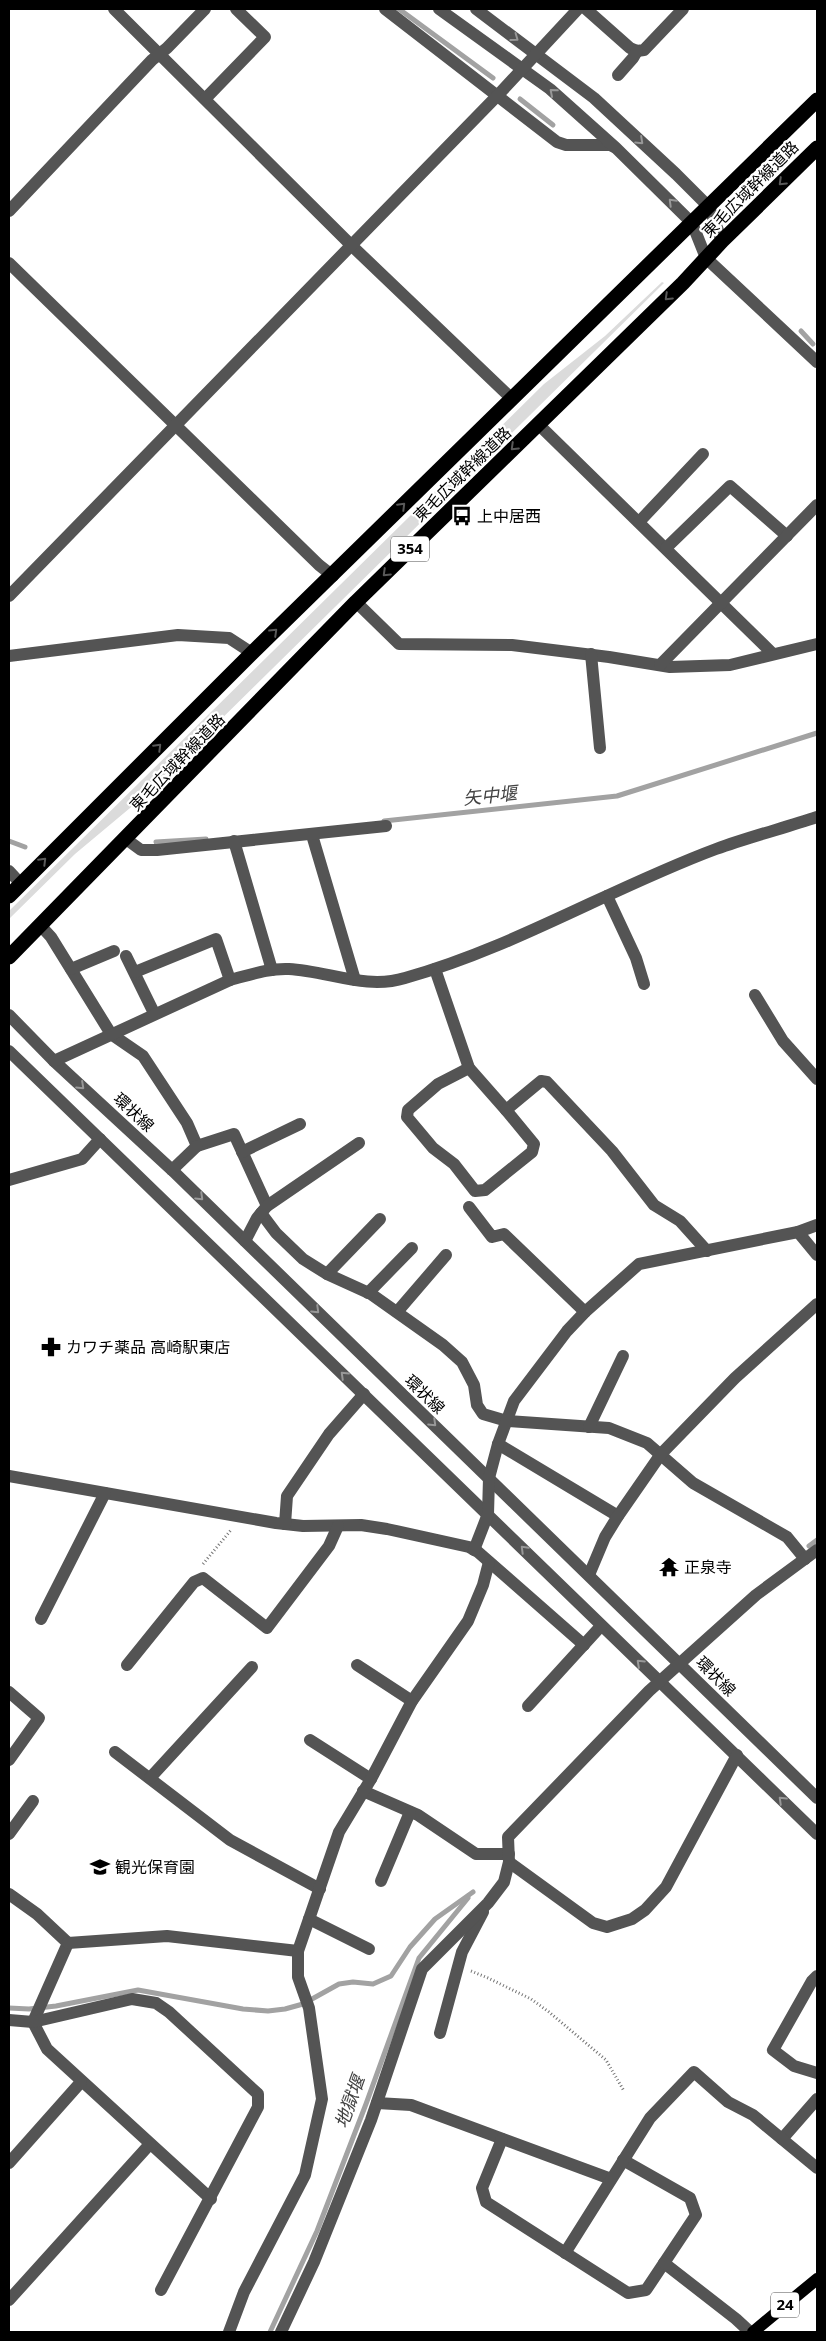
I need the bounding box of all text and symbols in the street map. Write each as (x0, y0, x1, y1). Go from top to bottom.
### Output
one-way arrow (509, 32, 518, 40)
one-way arrow (550, 89, 559, 98)
one-way arrow (635, 135, 644, 144)
street label: 東毛広域幹線道路 (697, 136, 803, 242)
one-way arrow (779, 176, 788, 185)
one-way arrow (669, 199, 678, 208)
one-way arrow (665, 291, 674, 300)
street label: 東毛広域幹線道路 (408, 422, 516, 526)
one-way arrow (511, 441, 520, 450)
one-way arrow (397, 503, 406, 512)
bus stop icon: 上中居西 (451, 505, 473, 527)
place label: 上中居西 (477, 505, 541, 527)
road number: 354 (391, 536, 429, 562)
one-way arrow (382, 568, 391, 577)
one-way arrow (268, 629, 277, 638)
street label: 東毛広域幹線道路 (125, 708, 229, 816)
one-way arrow (153, 743, 162, 752)
water label: 矢中堰 (462, 780, 521, 810)
one-way arrow (37, 858, 46, 867)
one-way arrow (76, 1080, 85, 1089)
street label: 環状線 (109, 1088, 159, 1136)
one-way arrow (194, 1191, 203, 1200)
one-way arrow (310, 1304, 319, 1313)
pharmacy icon: カワチ薬品 高崎駅東店 (40, 1336, 62, 1358)
place label: カワチ薬品 高崎駅東店 (66, 1336, 230, 1358)
street label: 環状線 (400, 1369, 450, 1419)
one-way arrow (341, 1372, 350, 1381)
one-way arrow (427, 1418, 436, 1427)
one-way arrow (520, 1546, 529, 1555)
temple icon: 正泉寺 (658, 1556, 680, 1578)
place label: 正泉寺 (684, 1556, 732, 1578)
street label: 環状線 (691, 1651, 741, 1701)
one-way arrow (636, 1660, 645, 1669)
one-way arrow (779, 1796, 788, 1805)
school or university icon: 観光保育園 (89, 1856, 111, 1878)
place label: 観光保育園 (115, 1856, 195, 1878)
water label: 地獄堰 (329, 2069, 371, 2131)
road number: 24 (771, 2292, 799, 2318)

